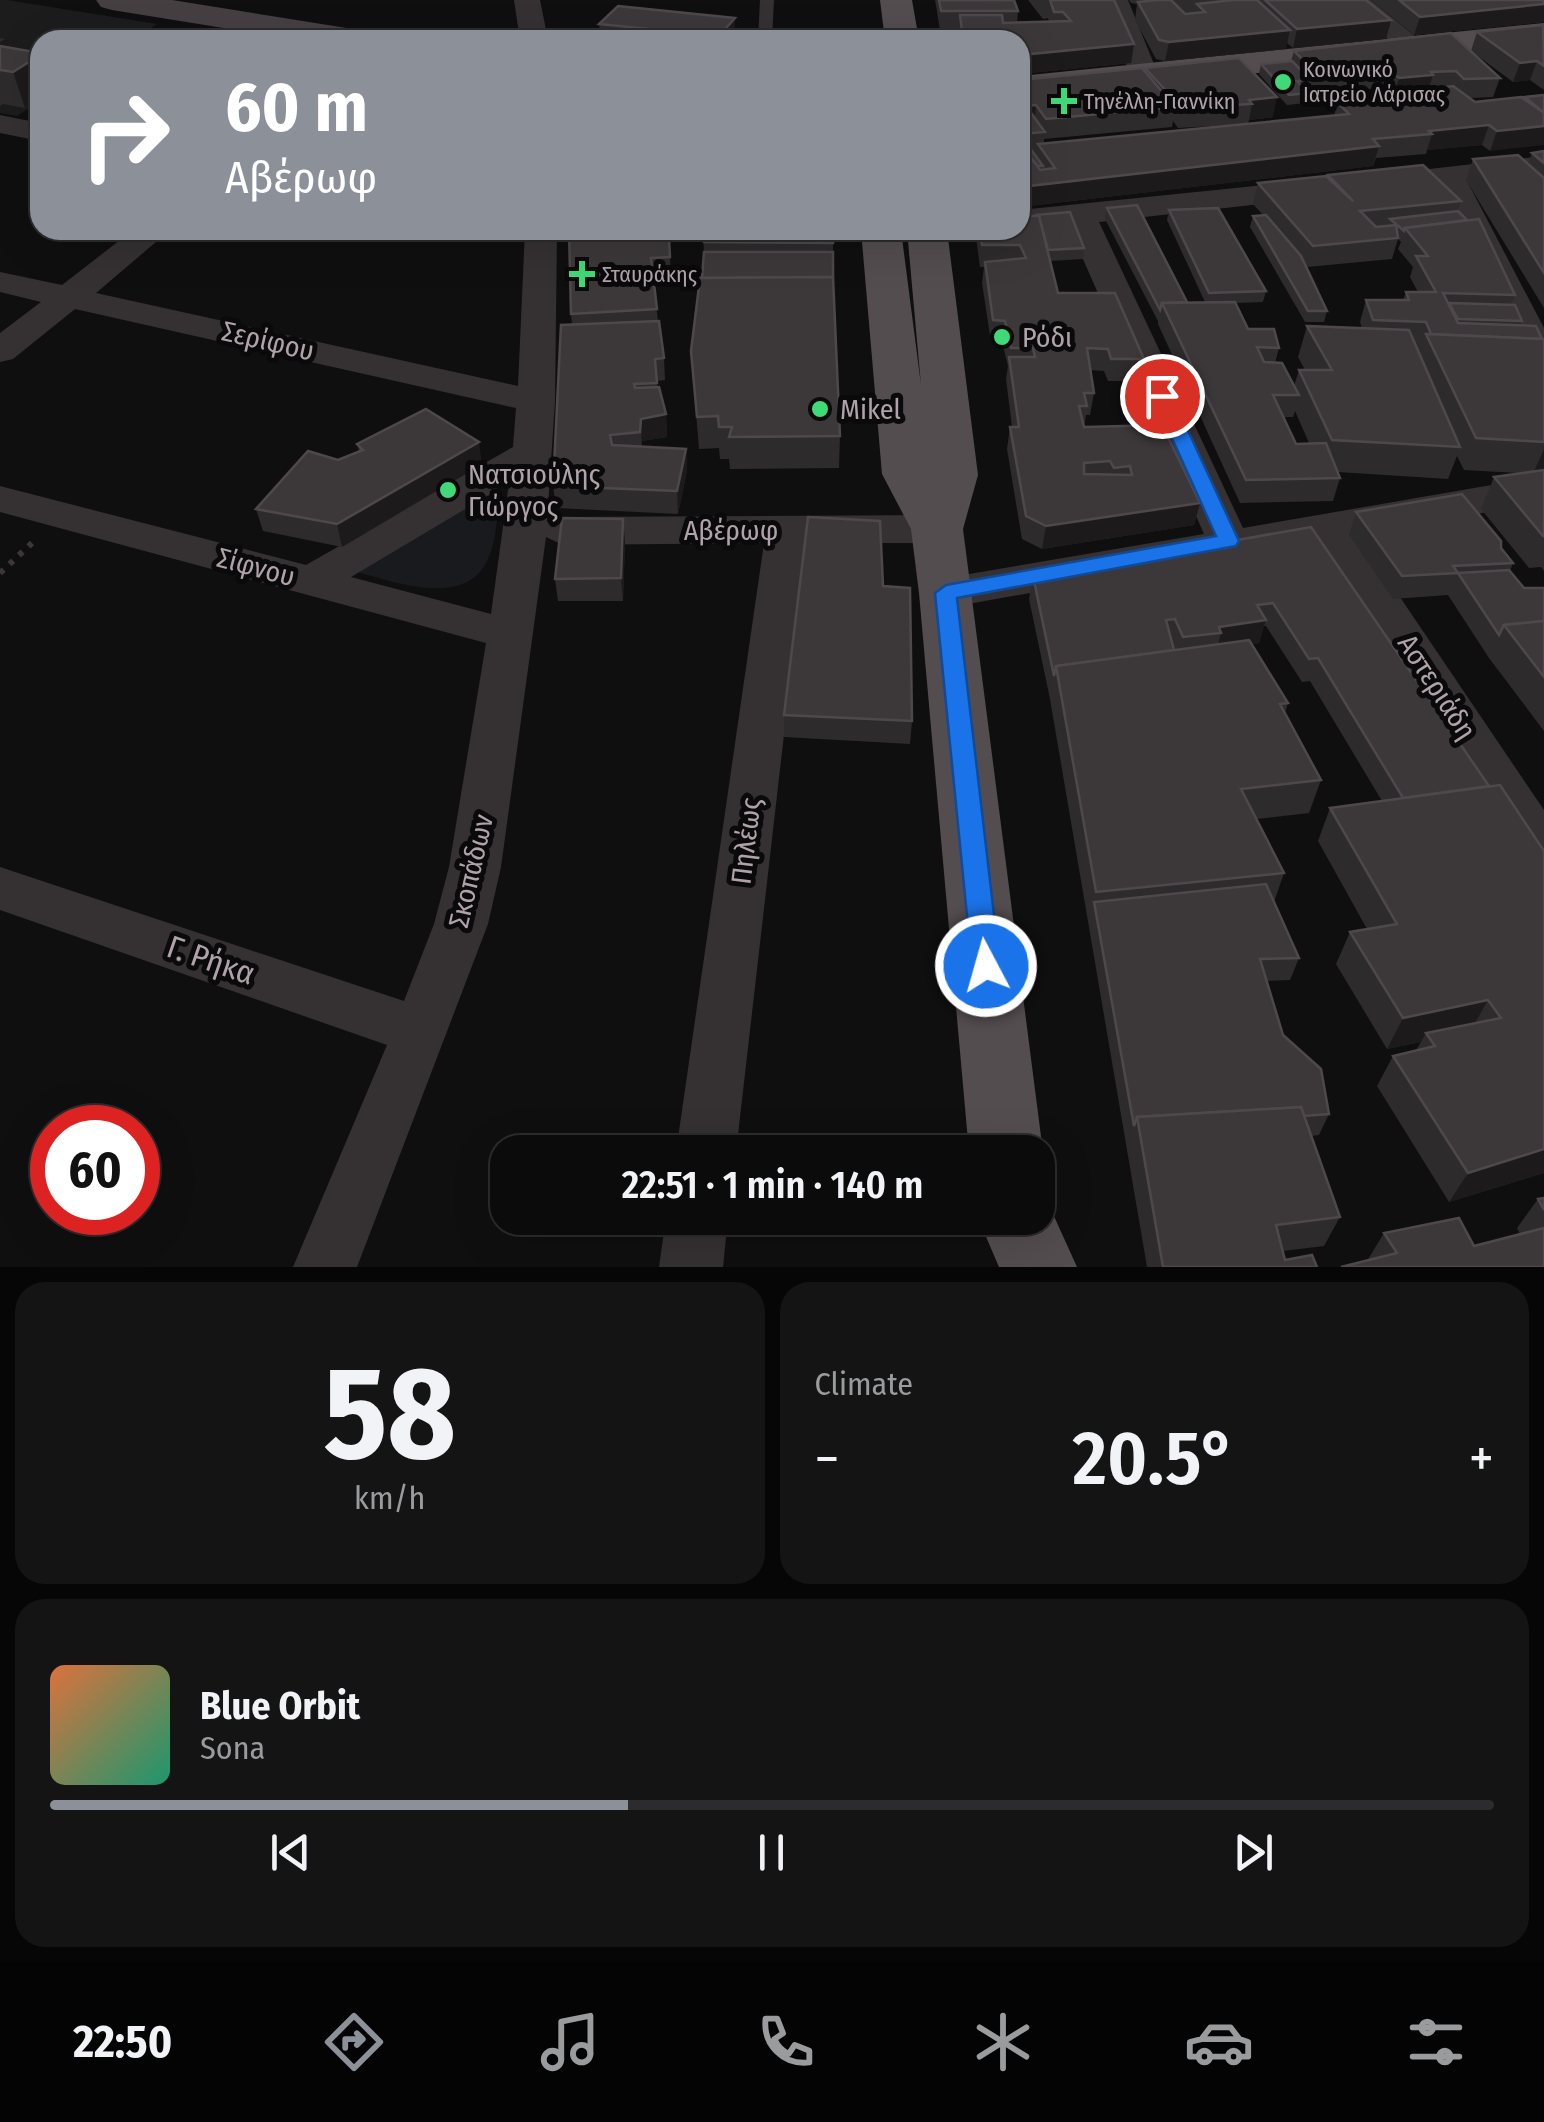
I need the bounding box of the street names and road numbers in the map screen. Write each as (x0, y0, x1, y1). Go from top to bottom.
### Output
street label: Σερίφου (219, 314, 317, 368)
street label: Αβέρωφ (684, 514, 778, 547)
street label: Σίφνου (213, 541, 299, 593)
street label: Αστεριάδη (1391, 628, 1483, 746)
street label: Πηλέως (724, 796, 768, 886)
street label: Σκοπάδων (442, 811, 500, 931)
street label: Γ. Ρήκα (162, 927, 260, 993)

